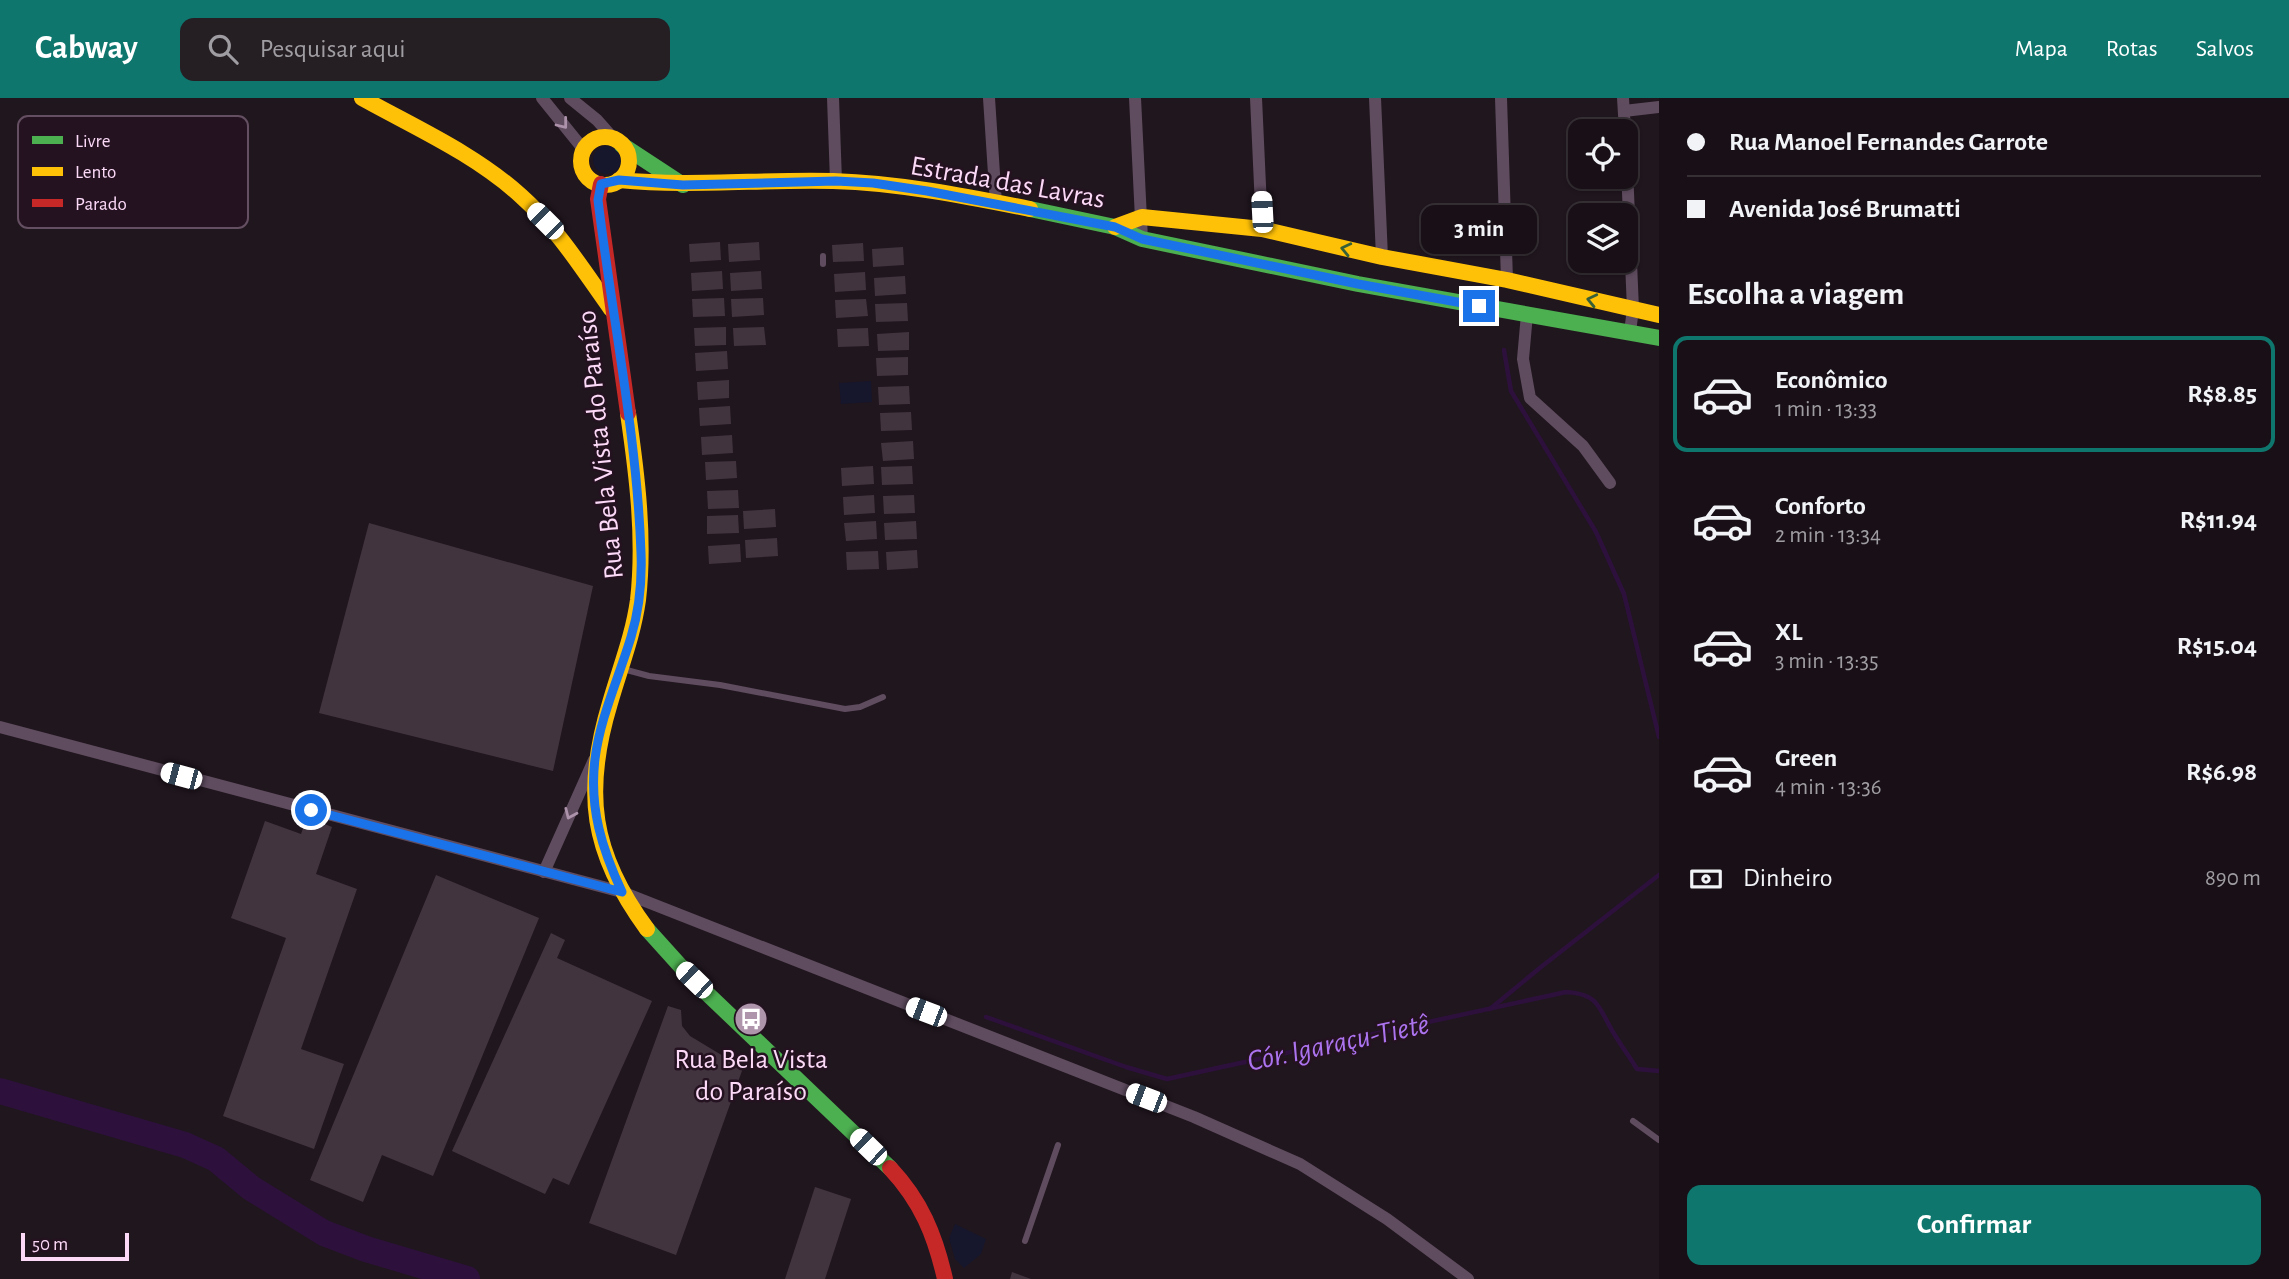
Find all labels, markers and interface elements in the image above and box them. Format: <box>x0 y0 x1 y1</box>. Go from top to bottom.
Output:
search box <box>180 18 670 81</box>
icon: search <box>204 30 242 68</box>
text: Cabway <box>35 32 138 65</box>
text: Pesquisar aqui <box>260 36 406 62</box>
text: Mapa <box>2015 37 2068 61</box>
text: Rotas <box>2106 37 2158 61</box>
text: Salvos <box>2196 37 2254 61</box>
legend <box>18 116 248 228</box>
one-way arrow <box>555 116 567 129</box>
map controls <box>1568 119 1638 273</box>
button: locate <box>1568 119 1638 189</box>
text: Rua Manoel Fernandes Garrote <box>1729 129 2048 155</box>
text: Livre <box>75 132 110 151</box>
street label: Estrada das Lavras <box>908 152 1107 214</box>
text: Lento <box>75 163 116 182</box>
car <box>1251 190 1274 234</box>
text: Parado <box>75 195 127 214</box>
text: Avenida José Brumatti <box>1729 196 1961 222</box>
car <box>523 199 568 243</box>
button: layers <box>1568 203 1638 273</box>
callout: 3 min <box>1421 204 1537 254</box>
text: 3 min <box>1454 218 1504 241</box>
one-way arrow <box>1340 243 1352 257</box>
text: Escolha a viagem <box>1687 278 1904 310</box>
route end <box>1463 290 1495 322</box>
one-way arrow <box>1586 293 1598 308</box>
street label: Rua Bela Vista do Paraíso <box>573 309 629 581</box>
icon: car <box>1691 363 1754 426</box>
text: Econômico <box>1775 367 1888 393</box>
text: R$8.85 <box>2187 381 2257 407</box>
text: 1 min · 13:33 <box>1775 398 1877 421</box>
icon: car <box>1691 489 1754 552</box>
text: Conforto <box>1775 493 1866 519</box>
text: R$11.94 <box>2180 507 2257 533</box>
text: 2 min · 13:34 <box>1775 524 1881 547</box>
icon: car <box>1691 615 1754 678</box>
text: XL <box>1775 619 1802 645</box>
text: R$15.04 <box>2177 633 2257 659</box>
text: 3 min · 13:35 <box>1775 650 1879 673</box>
icon: car <box>1691 741 1754 804</box>
text: Green <box>1775 745 1837 771</box>
text: R$6.98 <box>2186 759 2257 785</box>
car <box>158 760 205 792</box>
text: 4 min · 13:36 <box>1775 776 1882 799</box>
route start <box>295 794 327 826</box>
one-way arrow <box>564 807 578 819</box>
icon: cash <box>1687 860 1725 898</box>
text: Dinheiro <box>1743 865 1832 891</box>
text: 890 m <box>2205 867 2261 890</box>
car <box>672 958 717 1002</box>
car <box>903 995 950 1029</box>
bus stop icon: Rua Bela Vista do Paraíso <box>732 1000 770 1038</box>
water label: Cór. Igaraçu-Tietê <box>1244 1009 1433 1077</box>
place label: Rua Bela Vista do Paraíso <box>674 1046 828 1106</box>
car <box>1123 1081 1170 1115</box>
car <box>846 1125 891 1169</box>
button: Confirmar <box>1687 1185 2261 1265</box>
scale bar <box>21 1230 130 1262</box>
text: 50 m <box>32 1235 68 1254</box>

